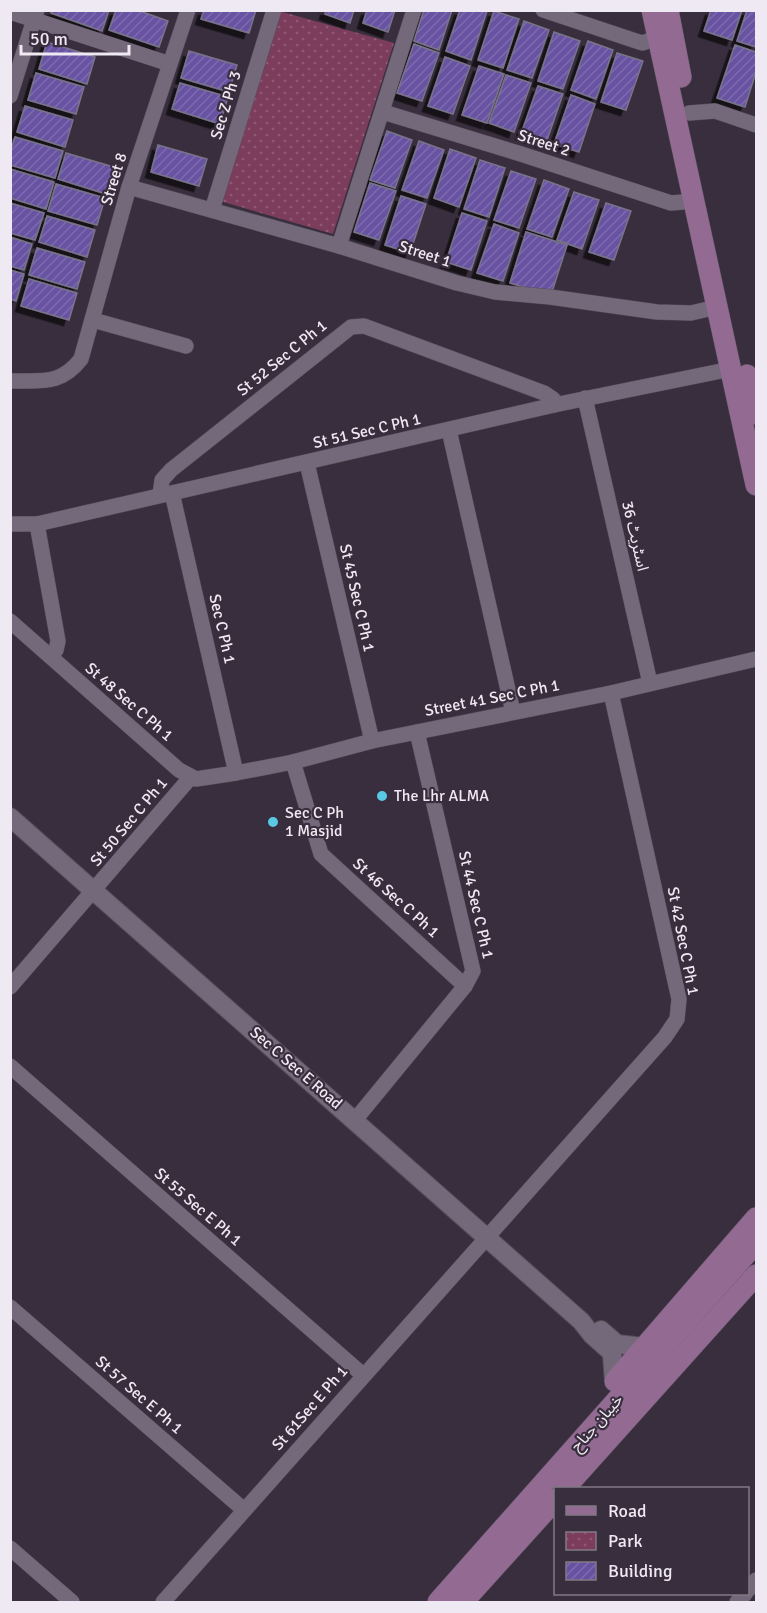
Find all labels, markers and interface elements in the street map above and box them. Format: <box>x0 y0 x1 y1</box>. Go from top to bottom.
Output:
scale bar <box>21 18 129 56</box>
text: 50 m <box>30 28 68 50</box>
street label: Sec Z Ph 3 <box>206 68 246 142</box>
street label: Street 2 <box>515 125 573 161</box>
street label: Street 8 <box>97 150 131 208</box>
street label: Street 1 <box>396 236 454 272</box>
street label: St 52 Sec C Ph 1 <box>233 316 331 400</box>
street label: St 51 Sec C Ph 1 <box>311 409 423 453</box>
street label: اسٹریٹ 36 <box>617 499 653 573</box>
street label: St 45 Sec C Ph 1 <box>335 542 379 654</box>
street label: Sec C Ph 1 <box>204 592 240 666</box>
street label: St 48 Sec C Ph 1 <box>81 658 177 746</box>
street label: Street 41 Sec C Ph 1 <box>423 675 561 721</box>
street label: St 50 Sec C Ph 1 <box>86 773 172 871</box>
place label: The Lhr ALMA <box>394 786 489 806</box>
marker: The Lhr ALMA <box>375 789 389 803</box>
place label: Sec C Ph 1 Masjid <box>285 803 344 841</box>
marker: Sec C Ph 1 Masjid <box>266 815 280 829</box>
street label: St 44 Sec C Ph 1 <box>454 849 498 961</box>
street label: St 46 Sec C Ph 1 <box>348 854 444 942</box>
street label: St 42 Sec C Ph 1 <box>663 885 703 997</box>
street label: Sec C Sec E Road <box>246 1022 346 1114</box>
street label: St 55 Sec E Ph 1 <box>150 1164 246 1250</box>
street label: St 57 Sec E Ph 1 <box>91 1352 187 1438</box>
street label: St 61Sec E Ph 1 <box>268 1362 352 1454</box>
street label: خیبان جناح <box>567 1390 629 1457</box>
legend <box>554 1487 749 1595</box>
text: Road <box>608 1500 647 1522</box>
text: Park <box>608 1530 643 1552</box>
text: Building <box>608 1560 672 1582</box>

